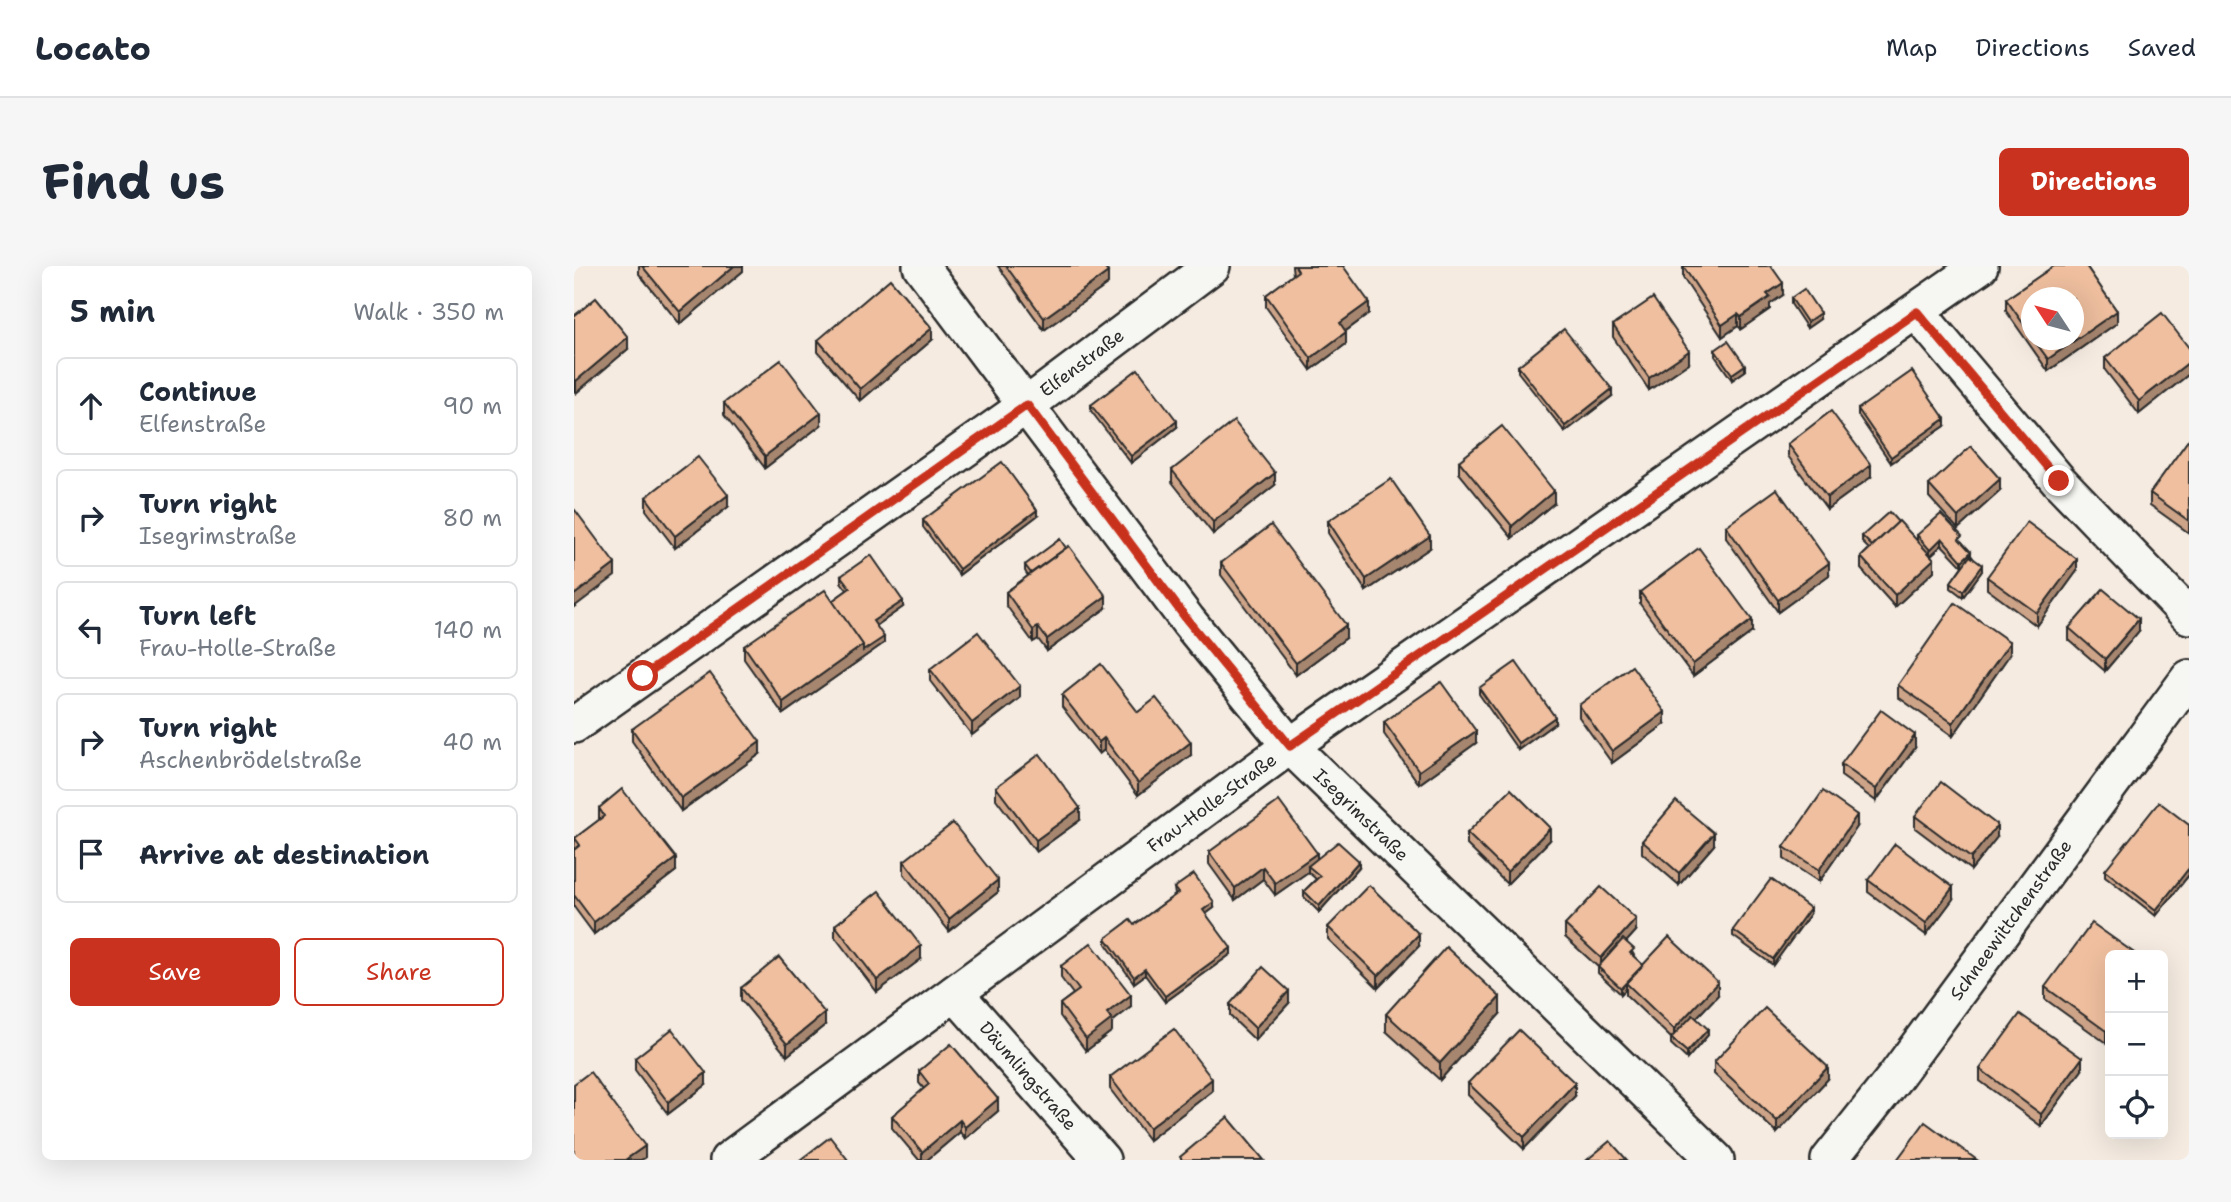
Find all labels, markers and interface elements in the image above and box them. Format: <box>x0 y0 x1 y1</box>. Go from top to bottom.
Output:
text: Locato <box>35 26 151 71</box>
text: Map <box>1886 32 1937 64</box>
text: Directions <box>1975 32 2090 64</box>
text: Saved <box>2128 32 2196 64</box>
button: Directions <box>1999 148 2189 216</box>
text: Find us <box>42 149 225 215</box>
north arrow <box>2021 287 2084 350</box>
text: 5 min <box>70 291 155 332</box>
text: Walk · 350 m <box>353 297 504 327</box>
street label: Elfenstraße <box>1035 323 1129 403</box>
text: Continue <box>139 374 257 409</box>
icon: ahead <box>72 387 110 425</box>
text: 90 m <box>442 391 502 421</box>
text: Elfenstraße <box>139 409 266 439</box>
route end <box>2043 465 2074 496</box>
text: Turn right <box>139 486 277 521</box>
icon: right <box>72 499 110 537</box>
text: 80 m <box>443 503 502 533</box>
text: Isegrimstraße <box>139 521 297 551</box>
text: Turn left <box>139 598 256 633</box>
icon: left <box>72 611 110 649</box>
text: 140 m <box>434 615 502 645</box>
text: Frau-Holle-Straße <box>139 633 336 663</box>
route start <box>627 660 658 691</box>
text: Turn right <box>139 710 277 745</box>
icon: right <box>72 723 110 761</box>
text: 40 m <box>442 727 502 757</box>
text: Aschenbrödelstraße <box>139 745 362 775</box>
street label: Frau-Holle-Straße <box>1142 748 1282 858</box>
street label: Isegrimstraße <box>1308 763 1414 867</box>
icon: arrive <box>72 835 110 873</box>
street label: Schneewittchenstraße <box>1945 835 2077 1005</box>
text: Arrive at destination <box>139 837 429 872</box>
button: Save <box>70 938 280 1006</box>
button: Share <box>294 938 504 1006</box>
map controls <box>2105 950 2168 1139</box>
button: + <box>2105 950 2168 1013</box>
button: − <box>2105 1013 2168 1076</box>
street label: Däumlingstraße <box>974 1016 1082 1136</box>
button: locate <box>2105 1076 2168 1139</box>

